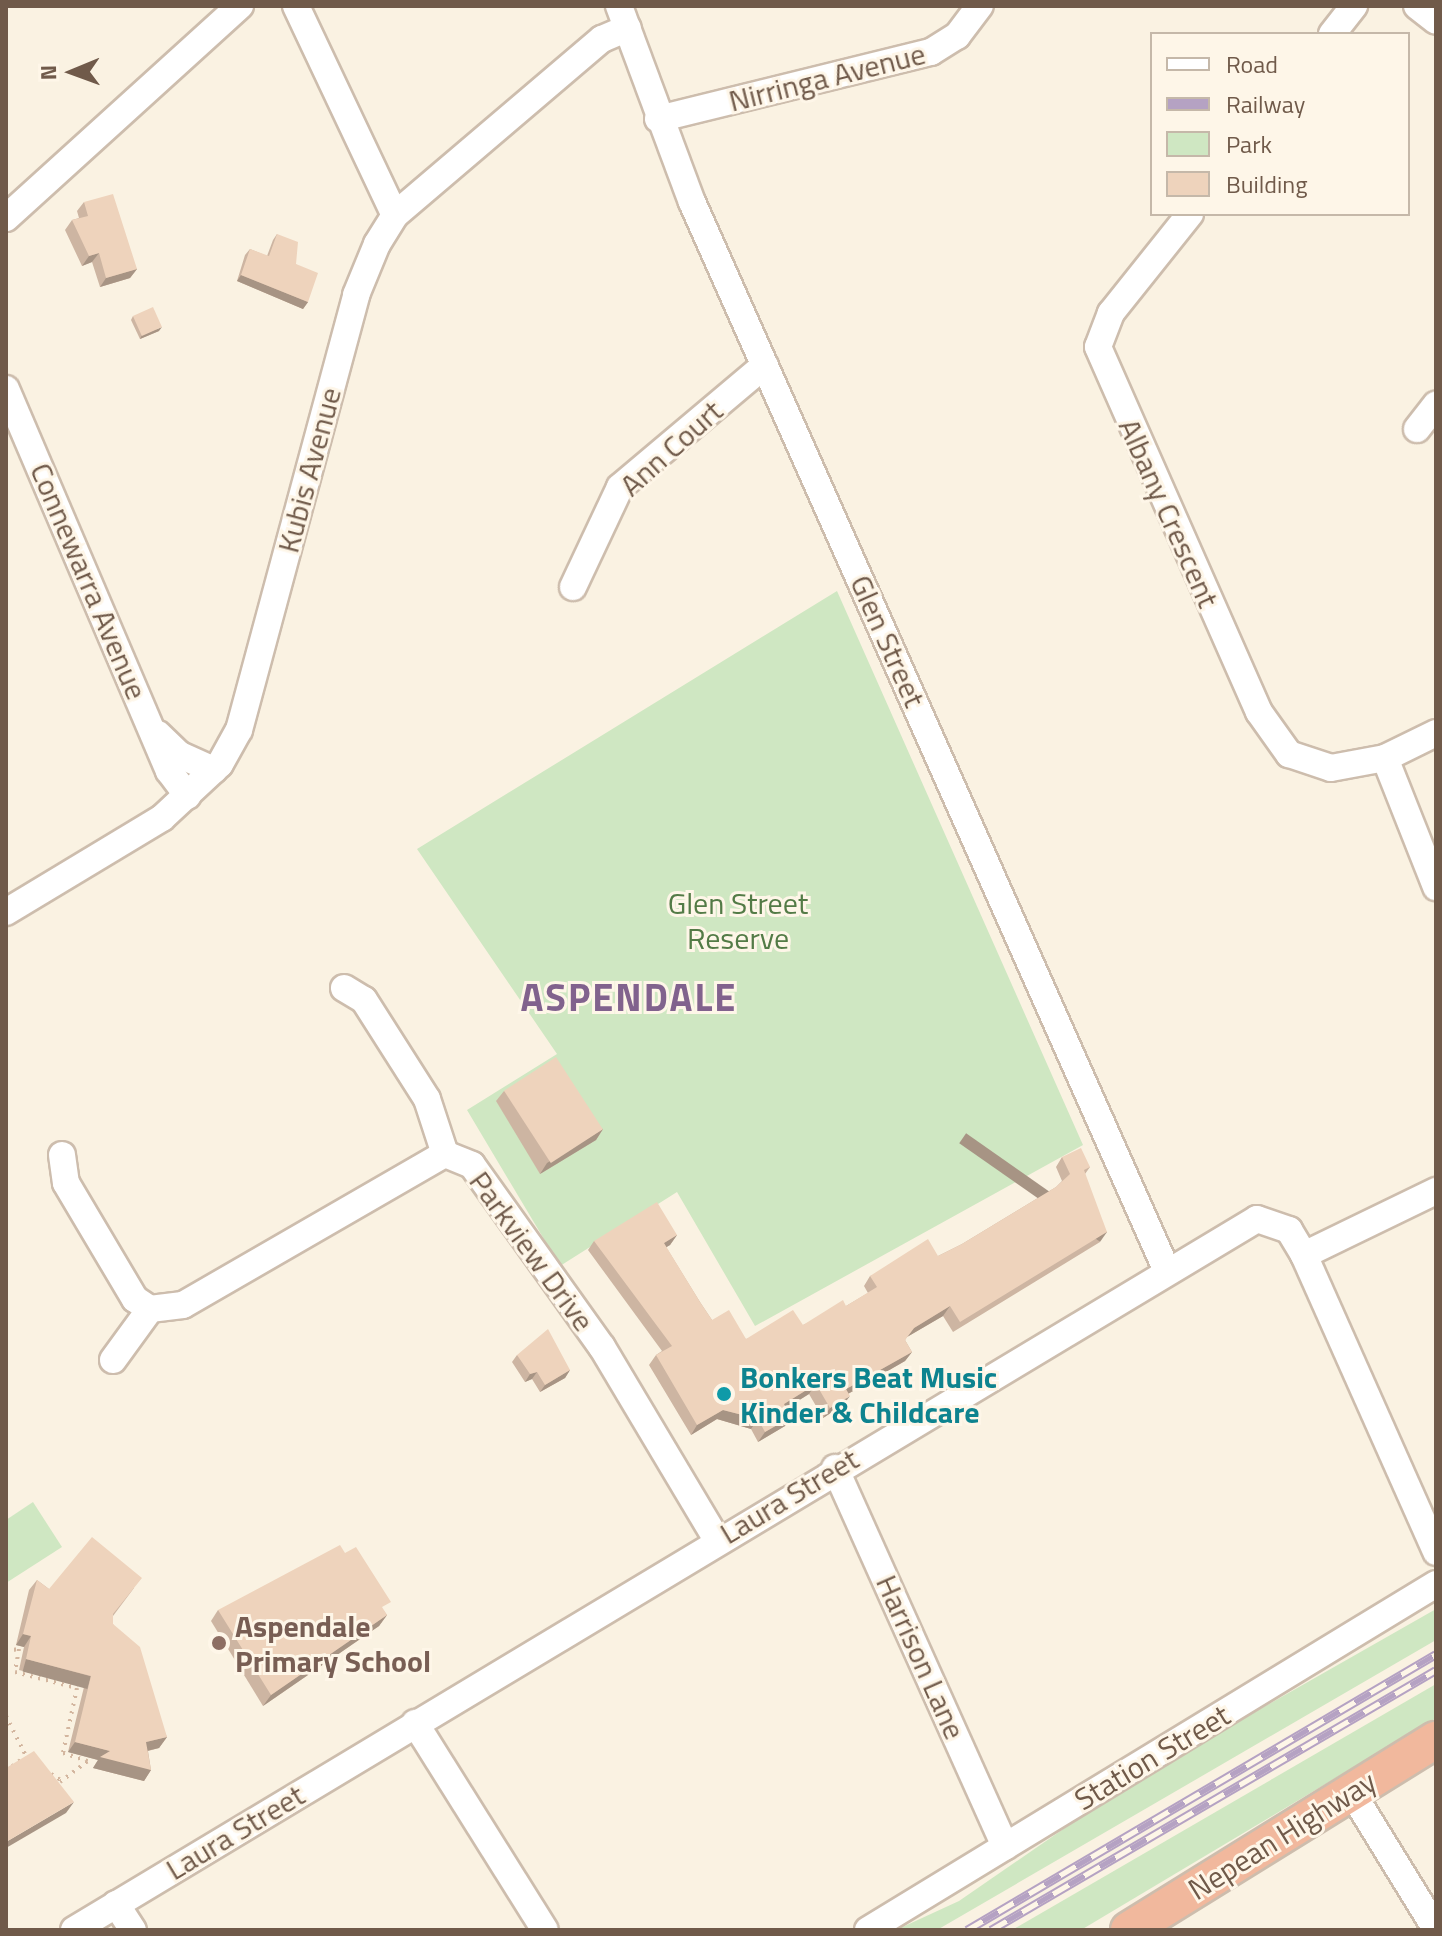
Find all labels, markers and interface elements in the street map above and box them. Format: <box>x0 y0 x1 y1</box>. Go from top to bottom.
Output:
north arrow <box>32 32 112 112</box>
legend <box>1150 32 1410 216</box>
street label: Nirringa Avenue <box>725 35 929 119</box>
text: Road <box>1226 46 1278 82</box>
text: N <box>31 64 65 80</box>
text: Railway <box>1226 86 1305 122</box>
text: Park <box>1226 126 1272 162</box>
text: Building <box>1226 166 1308 202</box>
street label: Kubis Avenue <box>270 384 348 556</box>
street label: Ann Court <box>612 393 730 503</box>
street label: Albany Crescent <box>1111 413 1227 613</box>
street label: Connewarra Avenue <box>23 458 155 704</box>
street label: Glen Street <box>843 569 933 713</box>
park label: Glen Street Reserve <box>668 885 808 956</box>
district label: ASPENDALE <box>521 975 737 1021</box>
street label: Parkview Drive <box>462 1164 602 1338</box>
place label: Bonkers Beat Music Kinder & Childcare <box>740 1359 997 1430</box>
marker: Bonkers Beat Music Kinder & Childcare <box>715 1385 733 1403</box>
street label: Laura Street <box>713 1441 865 1551</box>
street label: Harrison Lane <box>869 1569 973 1745</box>
place label: Aspendale Primary School <box>235 1608 431 1678</box>
marker: Aspendale Primary School <box>210 1634 228 1652</box>
street label: Station Street <box>1068 1697 1236 1817</box>
street label: Nepean Highway <box>1182 1763 1382 1907</box>
street label: Laura Street <box>159 1777 311 1887</box>

